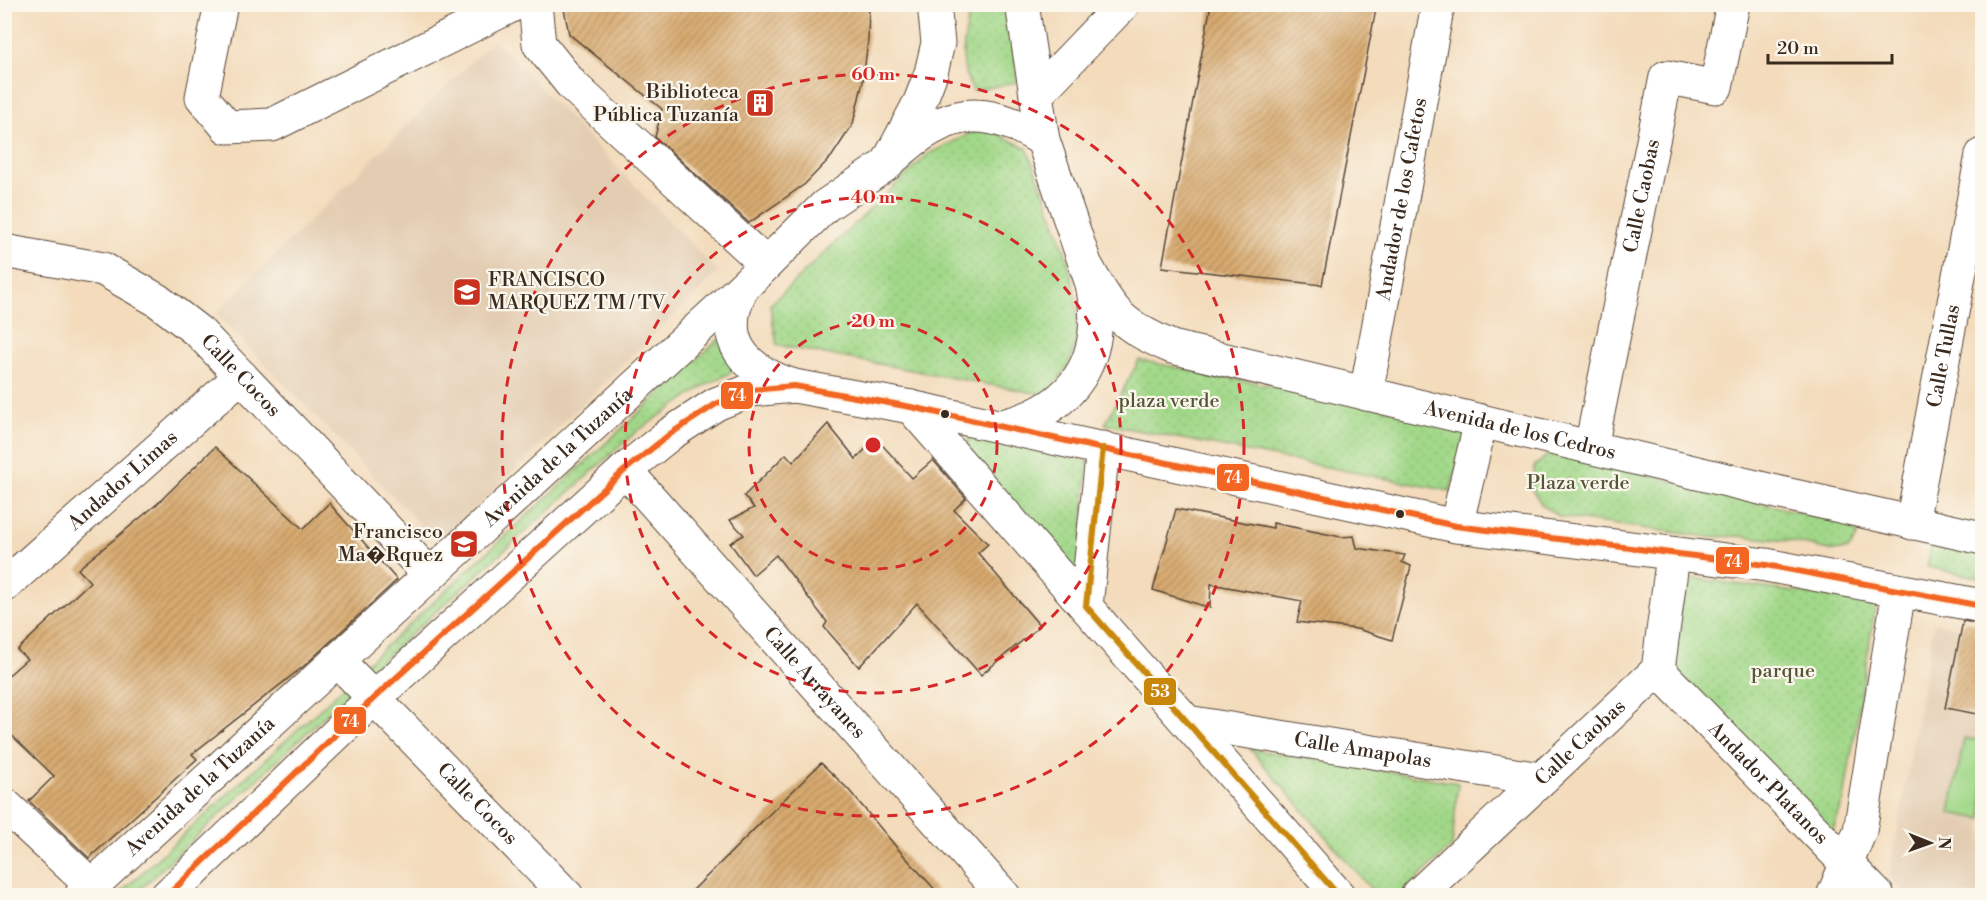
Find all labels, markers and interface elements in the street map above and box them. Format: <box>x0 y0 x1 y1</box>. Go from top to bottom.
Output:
scale bar <box>1768 27 1892 65</box>
text: 20 m <box>1777 37 1819 60</box>
text: 60 m <box>851 63 895 86</box>
place label: Biblioteca Pública Tuzanía <box>593 80 740 128</box>
building icon: Biblioteca Pública Tuzanía <box>744 87 776 119</box>
street label: Andador de los Cafetos <box>1371 96 1433 304</box>
street label: Calle Caobas <box>1618 137 1666 255</box>
text: 40 m <box>851 186 896 209</box>
place label: FRANCISCO MARQUEZ TM / TV <box>488 268 666 316</box>
school or university icon: FRANCISCO MARQUEZ TM / TV <box>451 276 483 308</box>
street label: Calle Tullas <box>1922 302 1966 410</box>
text: 20 m <box>851 310 895 333</box>
street label: Calle Cocos <box>195 329 286 422</box>
line badge: 74 <box>720 381 754 410</box>
street label: Avenida de la Tuzanía <box>477 382 639 533</box>
text: 74 <box>727 386 747 406</box>
park label: plaza verde <box>1118 389 1220 414</box>
street label: Avenida de los Cedros <box>1421 395 1618 465</box>
unlabelled marker <box>939 408 951 420</box>
street label: Andador Limas <box>62 425 183 537</box>
centre of rings <box>863 435 883 455</box>
line badge: 74 <box>1216 463 1250 492</box>
text: 74 <box>1223 468 1243 488</box>
park label: Plaza verde <box>1526 471 1630 496</box>
unlabelled marker <box>1394 508 1406 520</box>
place label: Francisco Ma�Rquez <box>338 520 443 568</box>
school or university icon: Francisco Ma�Rquez <box>448 528 480 560</box>
line badge: 74 <box>1715 546 1750 575</box>
text: 74 <box>1723 552 1743 572</box>
street label: Calle Arrayanes <box>758 622 871 744</box>
park label: parque <box>1751 659 1815 684</box>
line badge: 53 <box>1143 677 1177 706</box>
text: 53 <box>1150 682 1170 702</box>
street label: Calle Caobas <box>1530 694 1631 791</box>
line badge: 74 <box>333 706 367 735</box>
street label: Avenida de la Tuzanía <box>119 711 281 862</box>
text: 74 <box>340 712 360 732</box>
street label: Andador Platanos <box>1702 716 1834 850</box>
street label: Calle Amapolas <box>1292 727 1433 774</box>
street label: Calle Cocos <box>432 758 523 850</box>
north arrow <box>1900 813 1960 873</box>
text: N <box>1934 837 1954 850</box>

